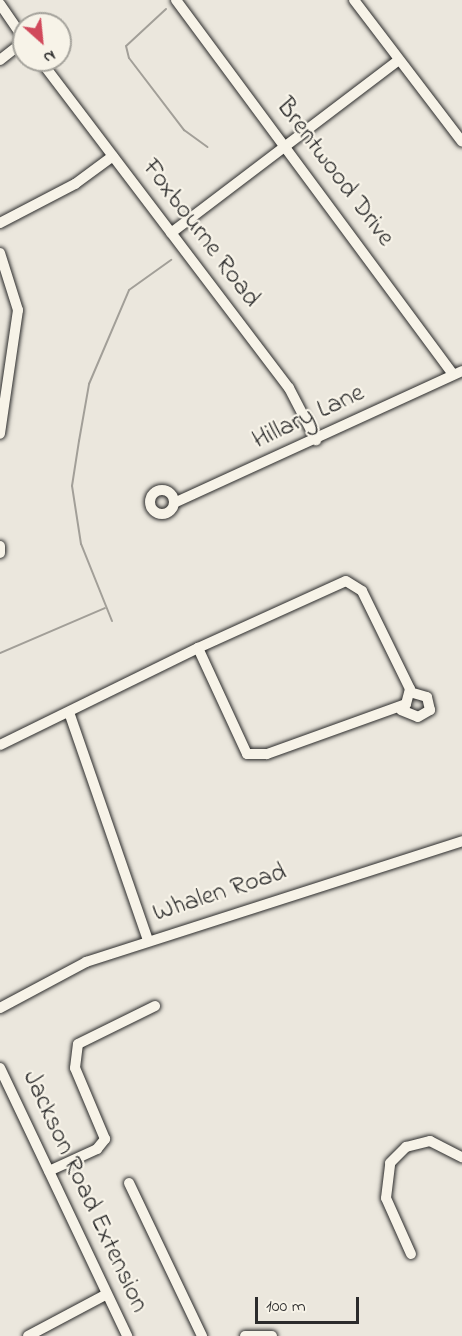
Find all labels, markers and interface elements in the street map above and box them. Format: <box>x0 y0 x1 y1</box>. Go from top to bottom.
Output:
north arrow <box>12 12 72 72</box>
text: N <box>39 43 60 69</box>
street label: Brentwood Drive <box>268 93 400 253</box>
street label: Foxbourne Road <box>134 154 266 314</box>
street label: Hillary Lane <box>248 379 370 457</box>
street label: Whalen Road <box>149 858 291 930</box>
street label: Jackson Road Extension <box>14 1066 154 1318</box>
scale bar <box>258 1285 362 1323</box>
text: 100 m <box>266 1294 306 1320</box>

